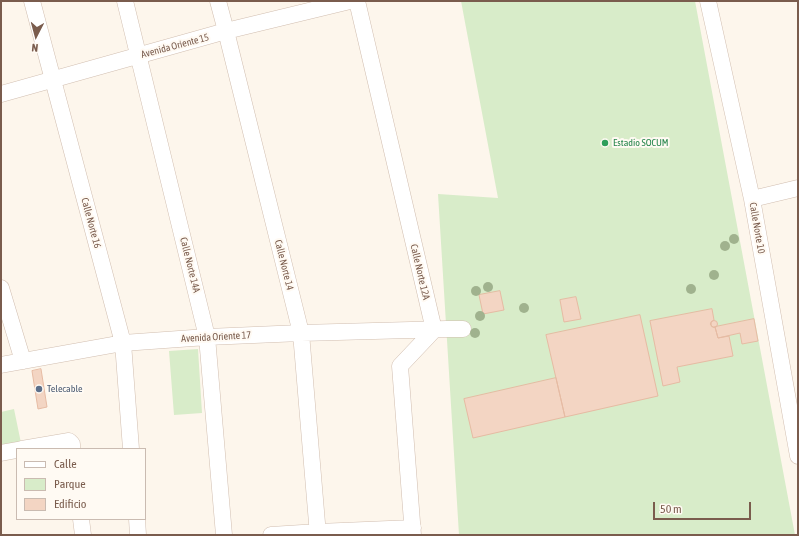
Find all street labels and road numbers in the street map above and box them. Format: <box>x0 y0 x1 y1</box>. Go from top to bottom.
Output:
street label: Avenida Oriente 15 <box>140 31 210 61</box>
street label: Calle Norte 16 <box>79 196 103 250</box>
street label: Calle Norte 10 <box>747 201 767 255</box>
street label: Calle Norte 14A <box>177 236 203 294</box>
street label: Calle Norte 14 <box>272 238 296 292</box>
street label: Calle Norte 12A <box>408 243 432 301</box>
street label: Avenida Oriente 17 <box>181 329 251 345</box>

